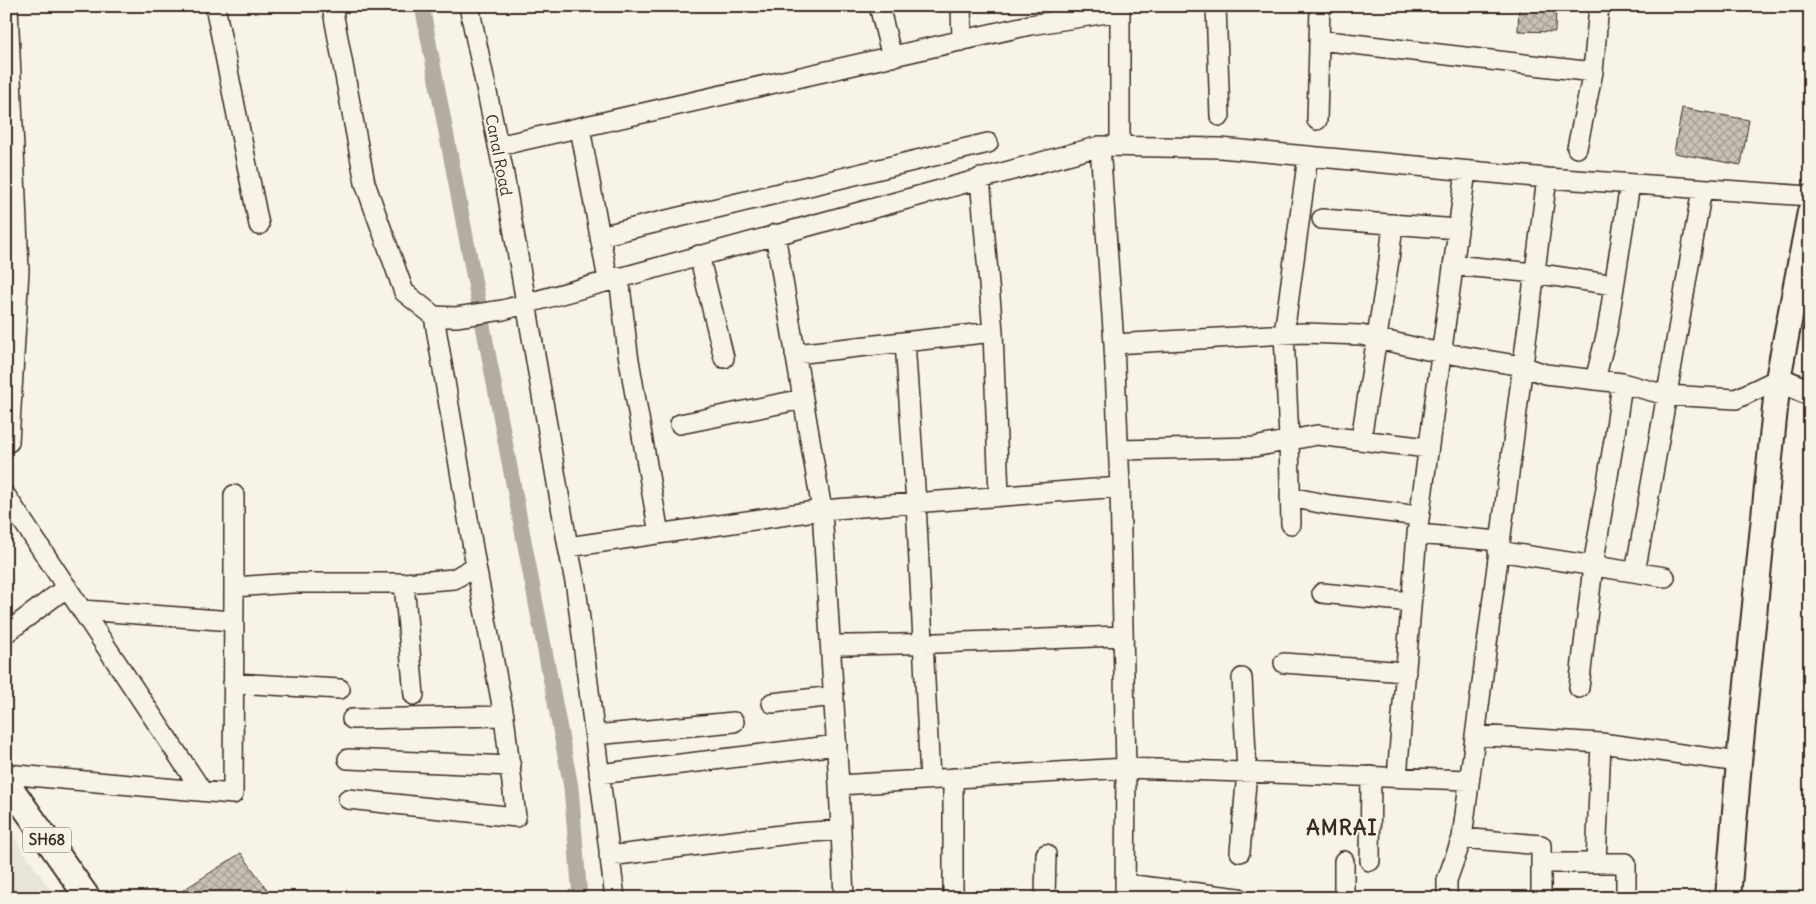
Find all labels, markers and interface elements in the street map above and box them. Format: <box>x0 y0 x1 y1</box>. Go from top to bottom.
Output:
street label: Canal Road <box>481 112 517 198</box>
district label: AMRAI <box>1306 814 1378 841</box>
road number: SH68 <box>23 828 71 852</box>

